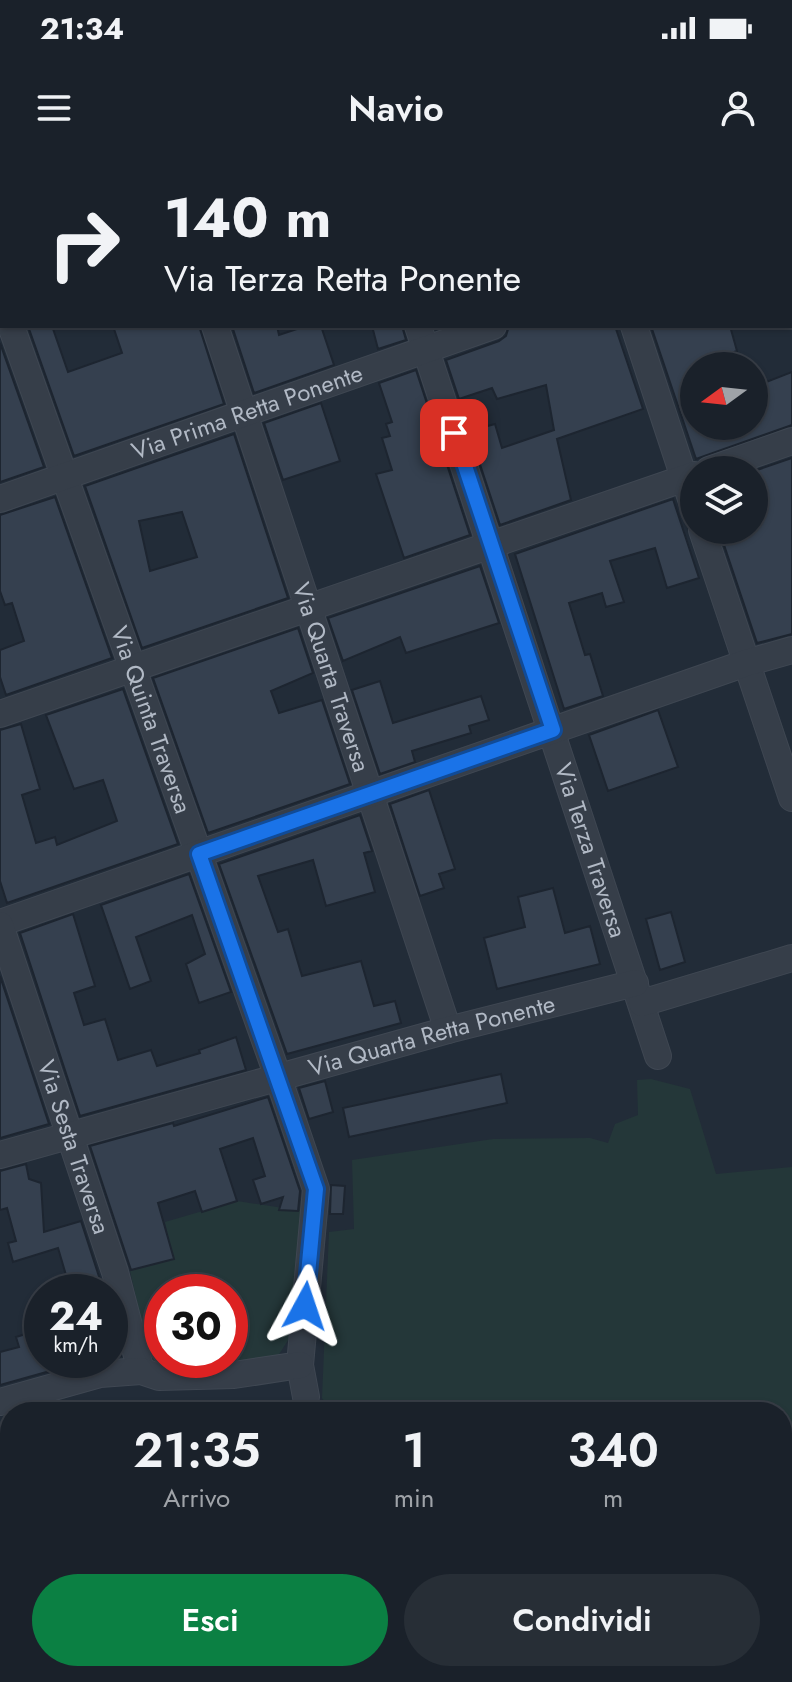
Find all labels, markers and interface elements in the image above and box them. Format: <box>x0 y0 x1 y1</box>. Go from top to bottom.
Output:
text: 21:34 <box>40 7 124 50</box>
text: Navio <box>348 82 444 134</box>
icon: menu <box>32 86 76 130</box>
icon: person <box>716 86 760 130</box>
text: 140 m <box>164 177 331 258</box>
icon: right <box>32 192 136 296</box>
text: Via Terza Retta Ponente <box>164 252 521 304</box>
north arrow <box>680 352 768 440</box>
map controls <box>680 352 768 544</box>
street label: Via Prima Retta Ponente <box>127 355 367 469</box>
pin <box>420 399 488 467</box>
icon: arrive <box>432 411 476 455</box>
button: layers <box>680 456 768 544</box>
street label: Via Quarta Traversa <box>284 578 379 776</box>
street label: Via Quinta Traversa <box>102 621 201 818</box>
street label: Via Terza Traversa <box>546 758 636 942</box>
street label: Via Quarta Retta Ponente <box>304 986 559 1085</box>
street label: Via Sesta Traversa <box>29 1055 119 1239</box>
position arrow <box>263 1264 347 1348</box>
speed limit sign: 30 <box>144 1274 248 1378</box>
text: 24 <box>49 1287 103 1345</box>
text: km/h <box>53 1331 99 1360</box>
text: 21:35 <box>133 1416 260 1485</box>
text: 1 <box>402 1416 426 1485</box>
text: 340 <box>568 1416 659 1485</box>
text: Arrivo <box>163 1479 230 1517</box>
text: min <box>394 1479 434 1517</box>
text: m <box>603 1479 623 1517</box>
button: Esci <box>32 1574 388 1666</box>
button: Condividi <box>404 1574 760 1666</box>

